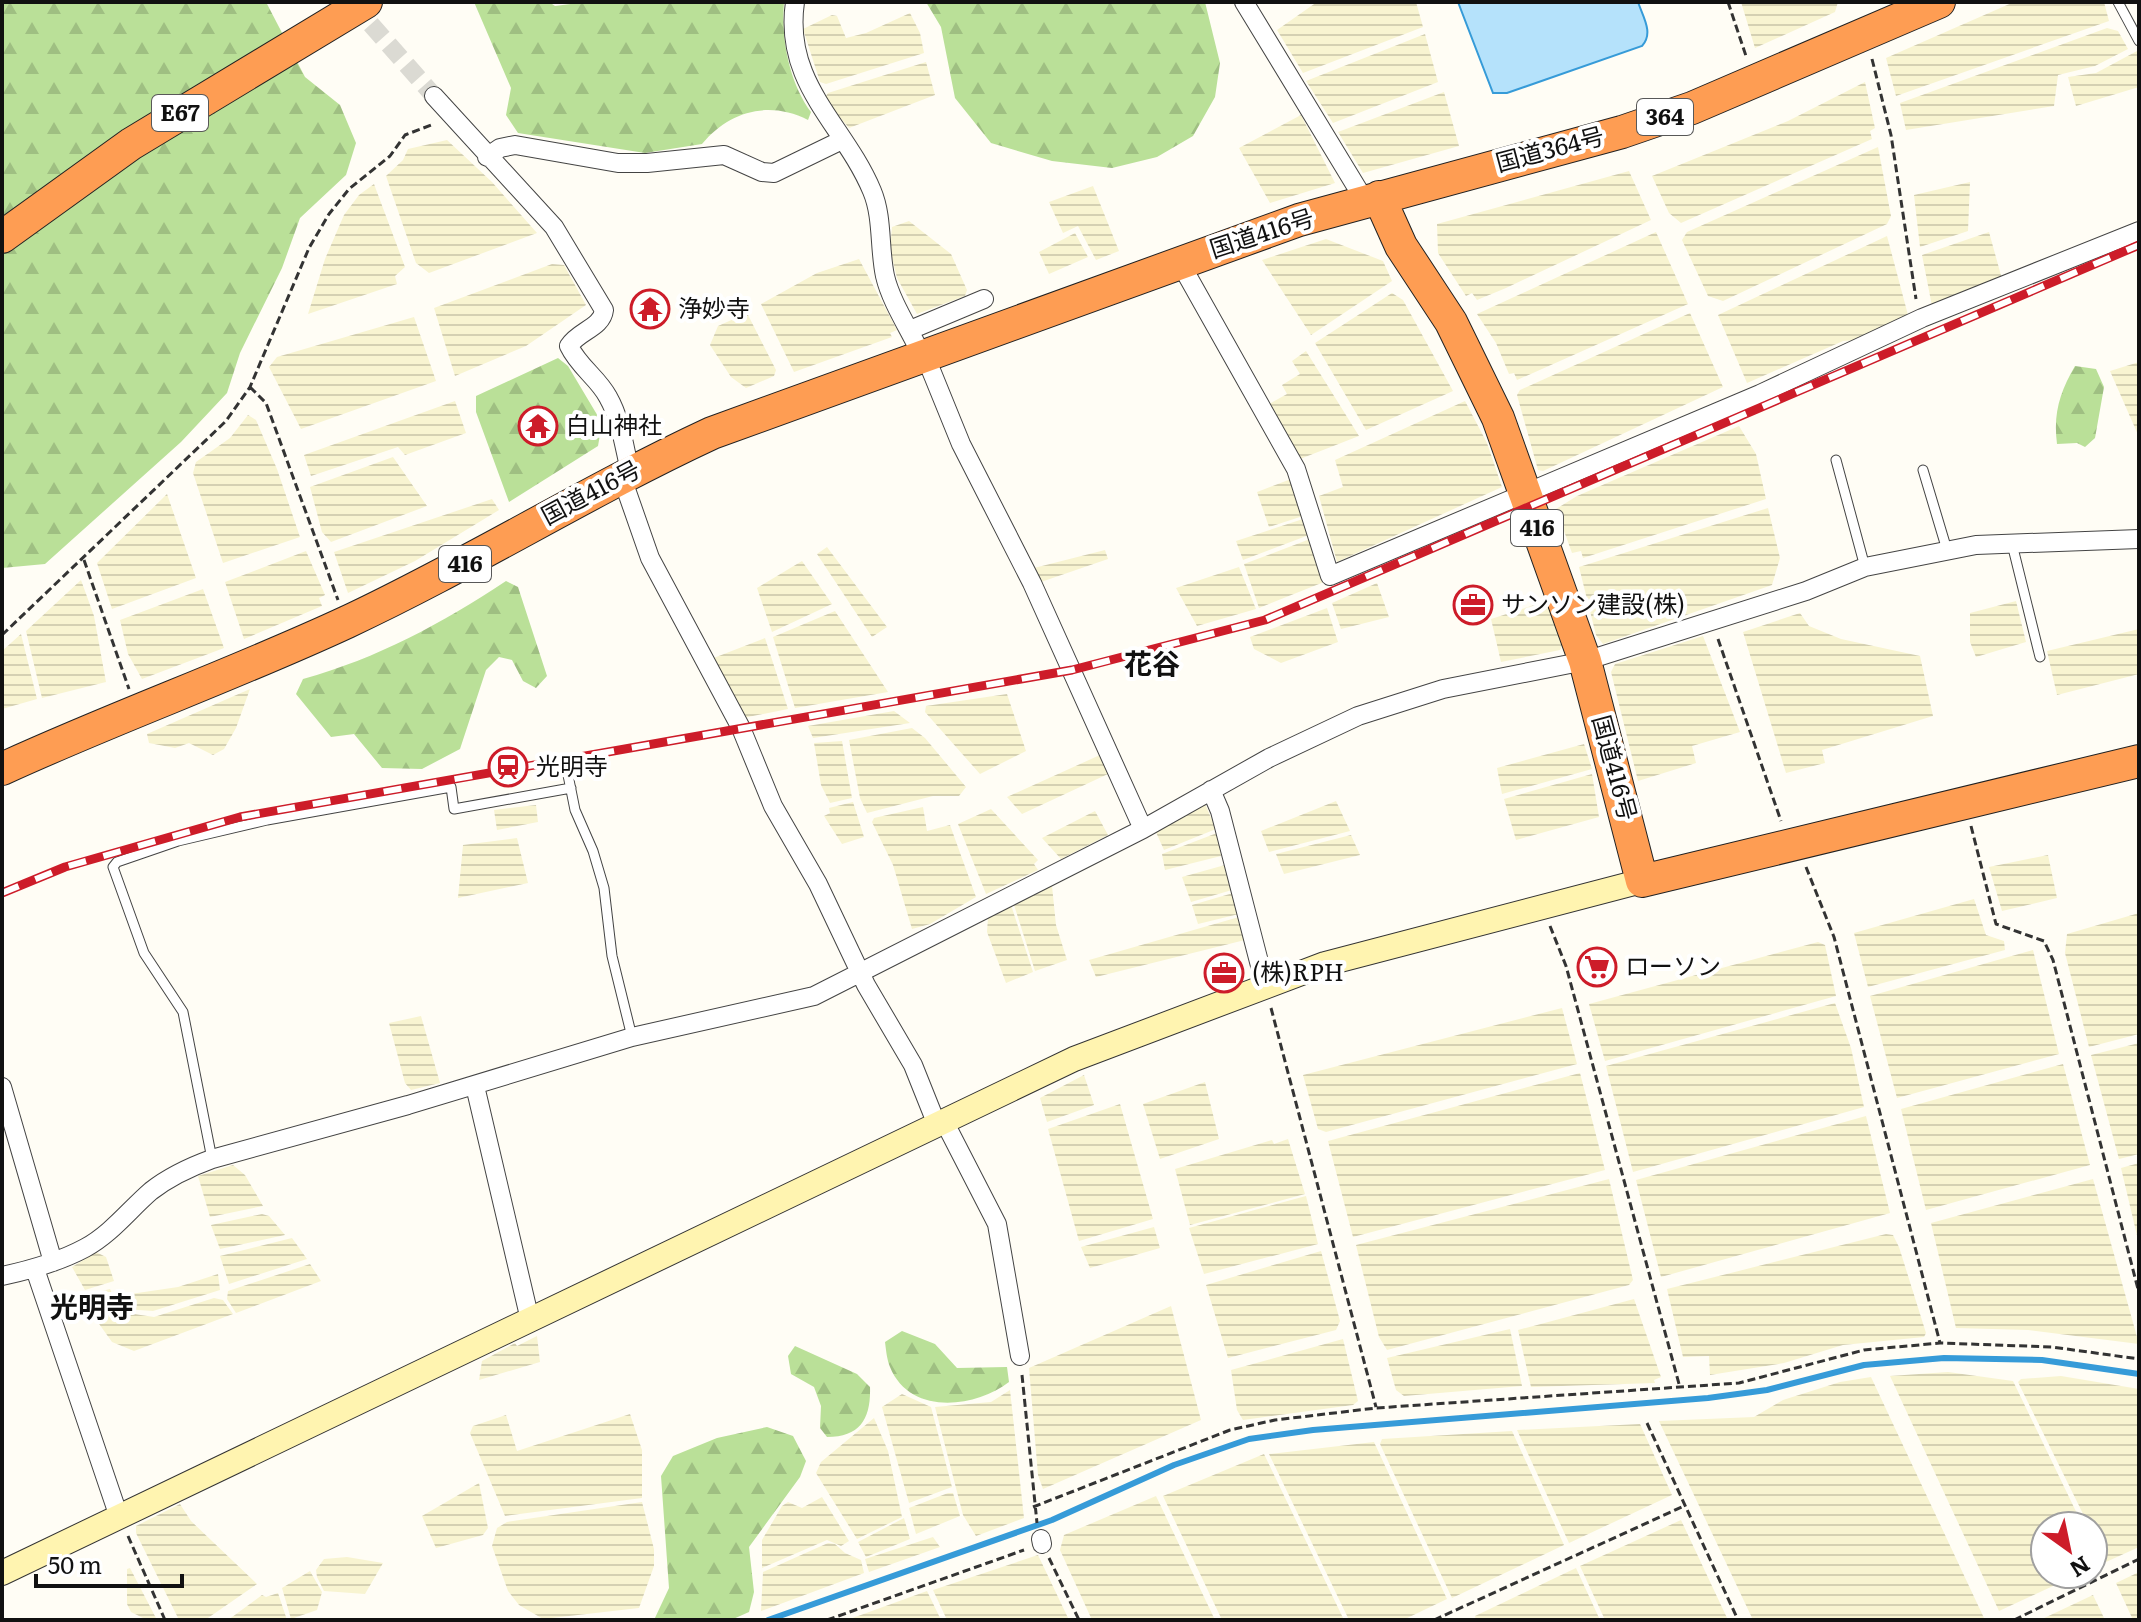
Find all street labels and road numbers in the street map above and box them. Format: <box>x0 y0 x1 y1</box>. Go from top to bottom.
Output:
road number: E67 <box>152 95 208 131</box>
road number: 364 <box>1637 99 1693 135</box>
street label: 国道364号 <box>1491 116 1608 179</box>
street label: 国道416号 <box>1205 198 1318 265</box>
street label: 国道416号 <box>534 450 646 532</box>
road number: 416 <box>1511 510 1563 546</box>
road number: 416 <box>439 546 491 582</box>
street label: 国道416号 <box>1586 711 1647 824</box>

